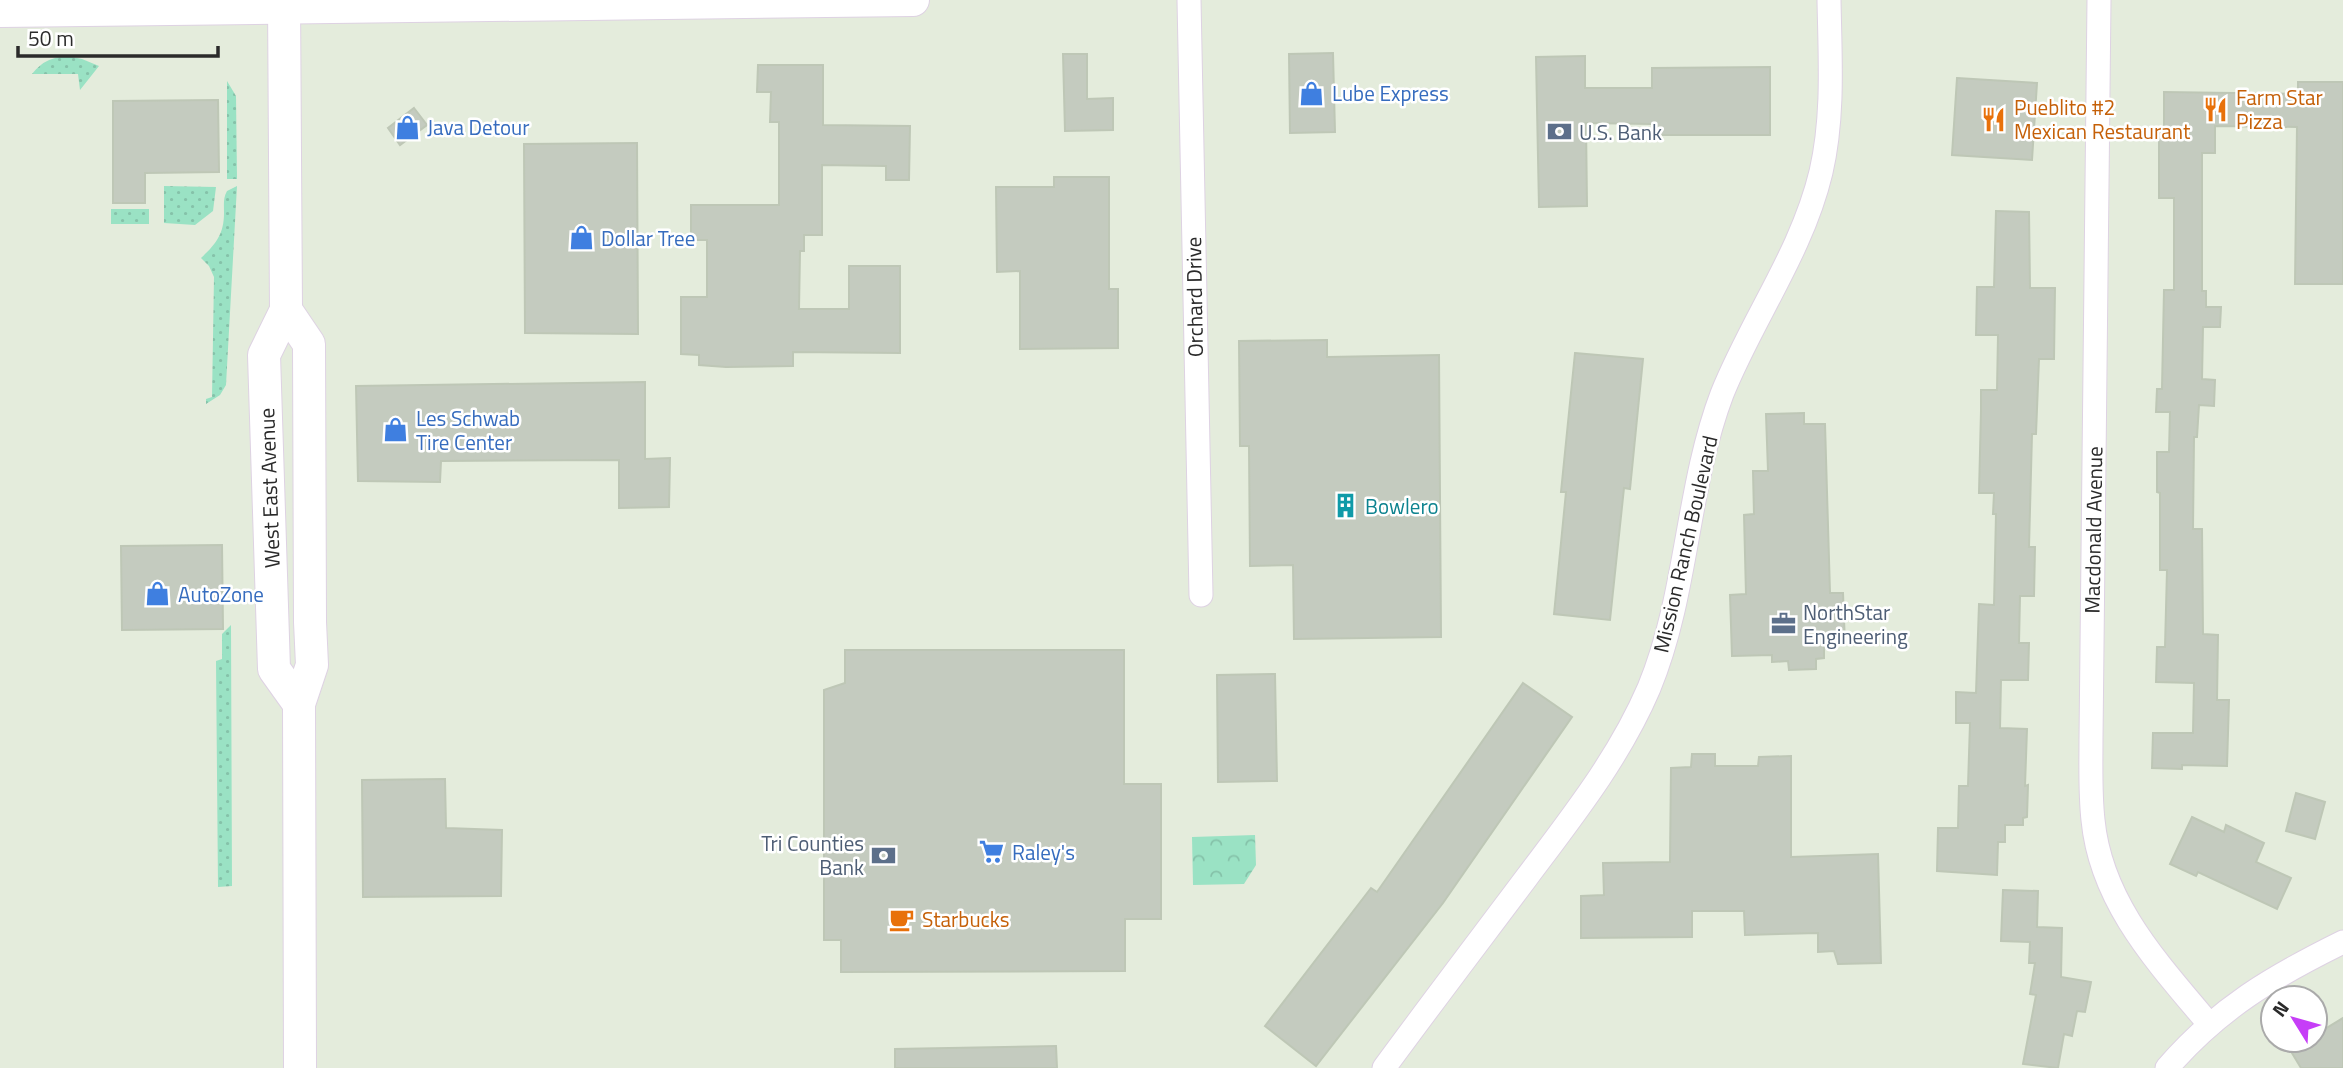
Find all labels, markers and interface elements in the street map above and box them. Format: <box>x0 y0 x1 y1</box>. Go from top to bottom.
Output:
scale bar <box>18 14 217 58</box>
text: 50 m <box>28 22 74 54</box>
place label: Lube Express <box>1332 77 1449 109</box>
shop icon: Lube Express <box>1298 79 1326 107</box>
place label: Farm Star Pizza <box>2236 81 2323 137</box>
place label: Pueblito #2 Mexican Restaurant <box>2014 91 2191 147</box>
restaurant icon: Farm Star Pizza <box>2202 95 2230 123</box>
restaurant icon: Pueblito #2 Mexican Restaurant <box>1980 105 2008 133</box>
place label: Java Detour <box>427 111 530 143</box>
shop icon: Java Detour <box>393 113 421 141</box>
place label: U.S. Bank <box>1579 116 1662 148</box>
bank icon: U.S. Bank <box>1545 118 1573 146</box>
place label: Dollar Tree <box>601 222 695 254</box>
shop icon: Dollar Tree <box>567 224 595 252</box>
street label: Orchard Drive <box>1177 236 1211 358</box>
place label: Les Schwab Tire Center <box>416 402 520 458</box>
street label: West East Avenue <box>250 407 288 569</box>
shop icon: Les Schwab Tire Center <box>382 416 410 444</box>
street label: Mission Ranch Boulevard <box>1644 432 1726 656</box>
street label: Macdonald Avenue <box>2076 446 2110 614</box>
place label: Bowlero <box>1365 490 1439 522</box>
building icon: Bowlero <box>1331 492 1359 520</box>
place label: AutoZone <box>178 578 264 610</box>
shop icon: AutoZone <box>144 580 172 608</box>
place label: NorthStar Engineering <box>1803 596 1908 652</box>
office icon: NorthStar Engineering <box>1769 610 1797 638</box>
place label: Tri Counties Bank <box>761 827 864 883</box>
place label: Raley's <box>1012 836 1075 868</box>
supermarket icon: Raley's <box>978 838 1006 866</box>
bank icon: Tri Counties Bank <box>870 841 898 869</box>
place label: Starbucks <box>922 903 1010 935</box>
cafe icon: Starbucks <box>888 905 916 933</box>
north arrow <box>2259 984 2329 1054</box>
text: N <box>2264 994 2296 1022</box>

